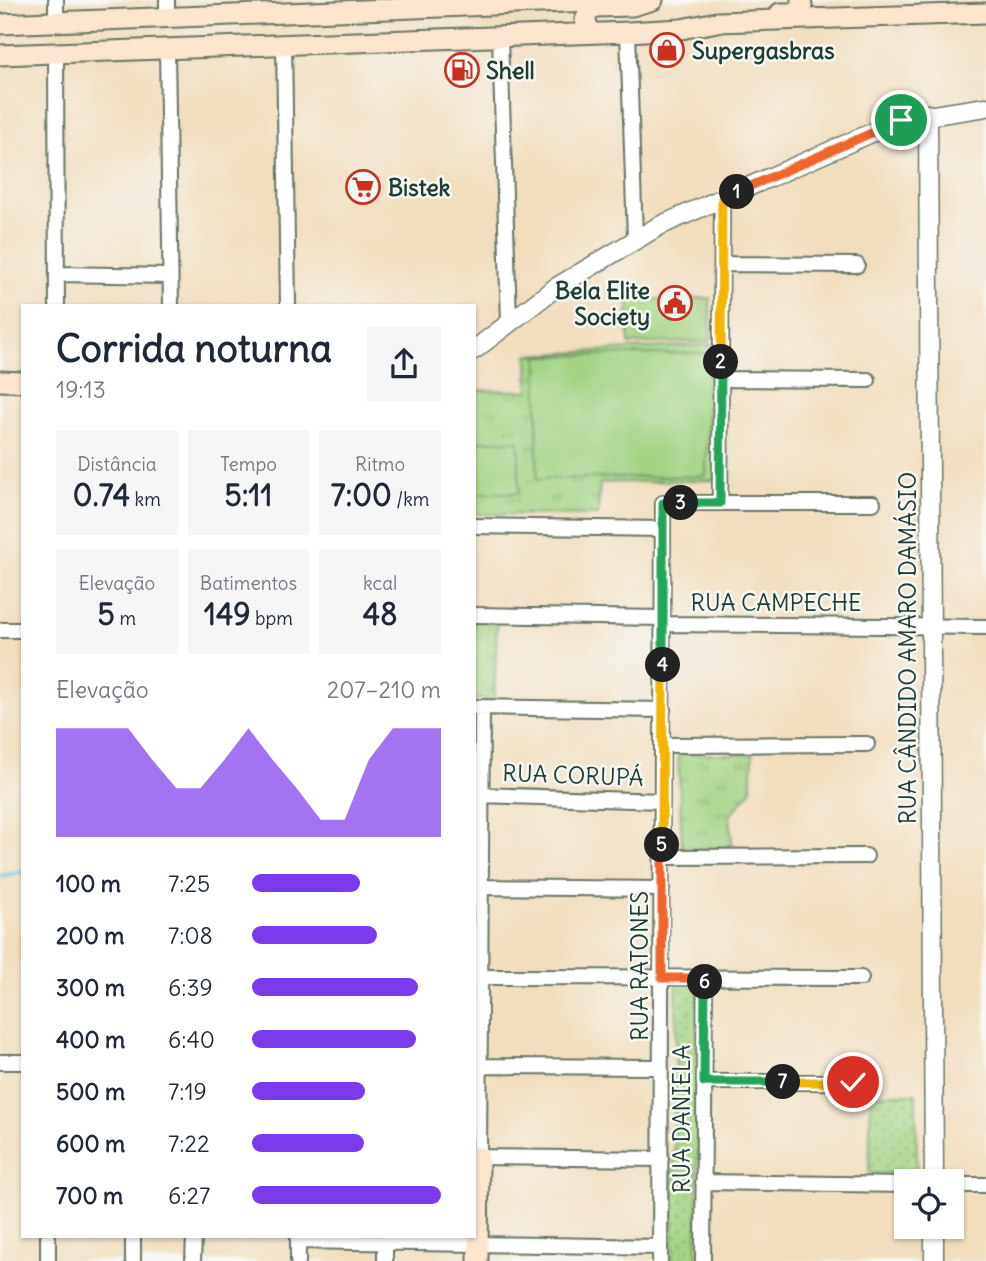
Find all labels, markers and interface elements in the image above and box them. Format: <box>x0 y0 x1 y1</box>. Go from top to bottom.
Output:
shop icon: Supergasbras <box>648 31 686 69</box>
place label: Supergasbras <box>692 36 835 65</box>
fuel station icon: Shell <box>443 51 481 89</box>
place label: Shell <box>486 56 535 85</box>
pin <box>871 90 931 150</box>
icon: arrive <box>882 101 920 139</box>
supermarket icon: Bistek <box>344 168 382 206</box>
place label: Bistek <box>388 173 451 202</box>
pin: 1 <box>720 174 754 210</box>
text: 1 <box>733 179 740 203</box>
place label: Bela Elite Society <box>555 276 650 331</box>
public building icon: Bela Elite Society <box>656 284 694 322</box>
text: Corrida noturna <box>56 325 332 372</box>
button: share <box>367 327 441 401</box>
pin: 2 <box>704 344 738 380</box>
text: 2 <box>715 349 726 373</box>
text: 19:13 <box>56 375 106 404</box>
text: Distância <box>77 452 157 476</box>
text: Tempo <box>220 452 277 476</box>
text: Ritmo <box>355 452 405 476</box>
street label: RUA CÂNDIDO AMARO DAMÁSIO <box>893 472 922 824</box>
text: 0.74 <box>73 476 130 514</box>
text: 5:11 <box>225 476 272 514</box>
text: 7:00 <box>331 476 392 514</box>
pin: 3 <box>664 486 698 520</box>
text: km <box>130 487 161 511</box>
text: /km <box>392 487 430 511</box>
text: 3 <box>675 490 686 514</box>
text: Elevação <box>79 571 155 595</box>
text: Batimentos <box>200 571 297 595</box>
text: kcal <box>363 571 397 595</box>
street label: RUA CAMPECHE <box>690 588 862 617</box>
text: 5 <box>98 595 115 633</box>
text: 149 <box>204 595 250 633</box>
text: 48 <box>363 595 397 633</box>
text: m <box>115 606 136 630</box>
text: bpm <box>250 606 293 630</box>
pin: 4 <box>646 648 680 682</box>
text: 4 <box>657 652 668 676</box>
text: Elevação <box>56 675 149 704</box>
text: 207–210 m <box>327 675 441 704</box>
street label: RUA CORUPÁ <box>502 758 644 792</box>
pin: 5 <box>644 828 680 862</box>
text: 5 <box>656 832 667 856</box>
text: 100 m <box>56 869 121 898</box>
text: 7:25 <box>168 869 210 898</box>
street label: RUA RATONES <box>625 891 654 1041</box>
text: 200 m <box>56 921 125 950</box>
text: 7:08 <box>168 921 213 950</box>
pin: 6 <box>688 964 722 1000</box>
text: 6 <box>699 969 710 993</box>
text: 300 m <box>56 973 125 1002</box>
text: 6:39 <box>168 973 213 1002</box>
text: 400 m <box>56 1025 125 1054</box>
text: 6:40 <box>168 1025 215 1054</box>
street label: RUA DANIELA <box>667 1045 696 1193</box>
pin <box>823 1052 883 1112</box>
icon: check <box>834 1063 872 1101</box>
pin: 7 <box>766 1064 800 1100</box>
text: 7 <box>778 1069 787 1093</box>
text: 500 m <box>56 1077 125 1106</box>
text: 7:19 <box>168 1077 207 1106</box>
text: 600 m <box>56 1129 125 1158</box>
text: 7:22 <box>168 1129 210 1158</box>
map controls <box>894 1169 964 1239</box>
button: locate <box>894 1169 964 1239</box>
text: 700 m <box>56 1181 123 1210</box>
text: 6:27 <box>168 1181 210 1210</box>

